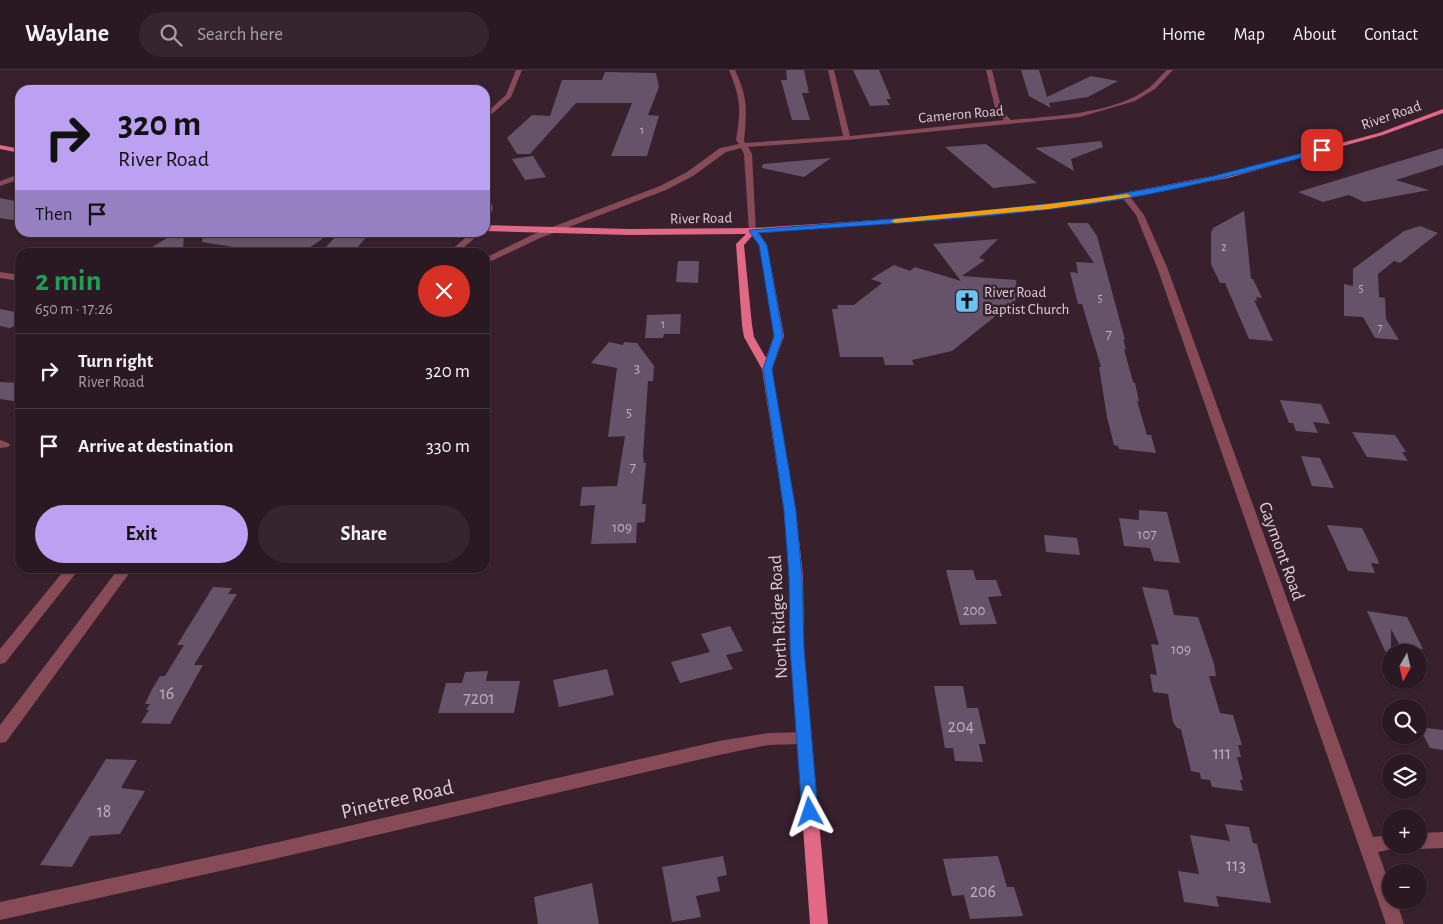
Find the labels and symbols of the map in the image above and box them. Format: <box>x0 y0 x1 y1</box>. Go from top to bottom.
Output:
street label: River Road <box>1359 98 1423 133</box>
street label: Cameron Road <box>918 103 1005 126</box>
house number: 1 <box>640 124 644 136</box>
pin <box>1301 129 1343 171</box>
street label: River Road <box>670 210 732 227</box>
house number: 2 <box>1221 241 1227 253</box>
house number: 5 <box>1358 282 1364 294</box>
place label: River Road Baptist Church <box>984 285 1069 317</box>
church icon: River Road Baptist Church <box>954 288 980 314</box>
house number: 5 <box>1097 292 1103 304</box>
house number: 1 <box>661 318 665 330</box>
house number: 7 <box>1377 321 1383 333</box>
house number: 7 <box>1106 327 1112 342</box>
house number: 3 <box>634 361 640 376</box>
house number: 5 <box>626 405 632 420</box>
house number: 7 <box>630 460 636 475</box>
street label: Gaymont Road <box>1255 500 1307 603</box>
house number: 109 <box>612 520 632 535</box>
house number: 107 <box>1137 527 1157 542</box>
street label: North Ridge Road <box>767 555 791 679</box>
house number: 200 <box>963 603 985 618</box>
house number: 109 <box>1171 642 1191 657</box>
north arrow <box>1382 644 1428 689</box>
house number: 16 <box>160 685 174 703</box>
house number: 7201 <box>463 690 495 708</box>
house number: 204 <box>948 718 975 736</box>
house number: 111 <box>1213 745 1231 763</box>
street label: Pinetree Road <box>339 776 455 823</box>
position arrow <box>783 785 835 837</box>
house number: 18 <box>97 803 111 821</box>
house number: 113 <box>1226 857 1246 875</box>
house number: 206 <box>970 883 996 901</box>

